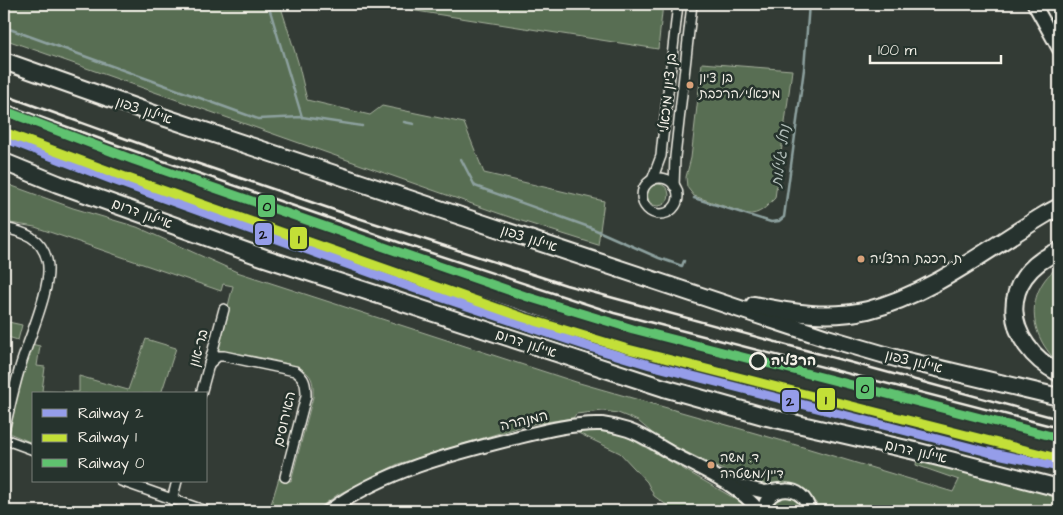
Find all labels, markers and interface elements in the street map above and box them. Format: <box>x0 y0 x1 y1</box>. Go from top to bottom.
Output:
scale bar <box>870 32 1002 64</box>
text: 100 m <box>878 40 917 61</box>
street label: בן ציון מיכאלי <box>654 52 682 134</box>
place label: בן ציון מיכאלי/הרכבת <box>698 69 780 103</box>
marker: בן ציון מיכאלי/הרכבת <box>685 80 695 90</box>
street label: איילון צפון <box>113 92 175 130</box>
water label: נחל גלילות <box>766 122 796 190</box>
street label: איילון דרום <box>109 194 175 234</box>
line badge: 0 <box>257 194 276 218</box>
text: 0 <box>263 197 272 217</box>
street label: איילון צפון <box>498 220 560 258</box>
line badge: 2 <box>254 222 273 246</box>
text: 2 <box>258 225 268 245</box>
line badge: 1 <box>289 226 308 250</box>
text: 1 <box>298 229 300 249</box>
place label: ת. רכבת הרצליה <box>870 250 962 268</box>
marker: ת. רכבת הרצליה <box>856 254 866 264</box>
street label: איילון דרום <box>493 325 559 363</box>
street label: בר-און <box>184 327 214 369</box>
street label: איילון צפון <box>883 345 945 379</box>
place label: הרצליה <box>771 351 816 371</box>
marker: הרצליה <box>749 352 767 370</box>
line badge: 0 <box>855 376 875 400</box>
text: 0 <box>861 379 870 399</box>
line badge: 1 <box>816 387 836 411</box>
street label: האירוסים <box>269 389 301 449</box>
line badge: 2 <box>781 389 800 413</box>
text: 1 <box>825 390 827 410</box>
legend <box>32 392 208 482</box>
text: 2 <box>785 392 795 412</box>
text: Railway 2 <box>78 403 144 425</box>
street label: המנהרה <box>498 406 550 436</box>
text: Railway 1 <box>78 427 137 449</box>
street label: איילון דרום <box>883 435 949 469</box>
place label: ד. משה דיין/משטרה <box>720 449 784 483</box>
text: Railway 0 <box>78 453 145 475</box>
marker: ד. משה דיין/משטרה <box>706 460 716 470</box>

